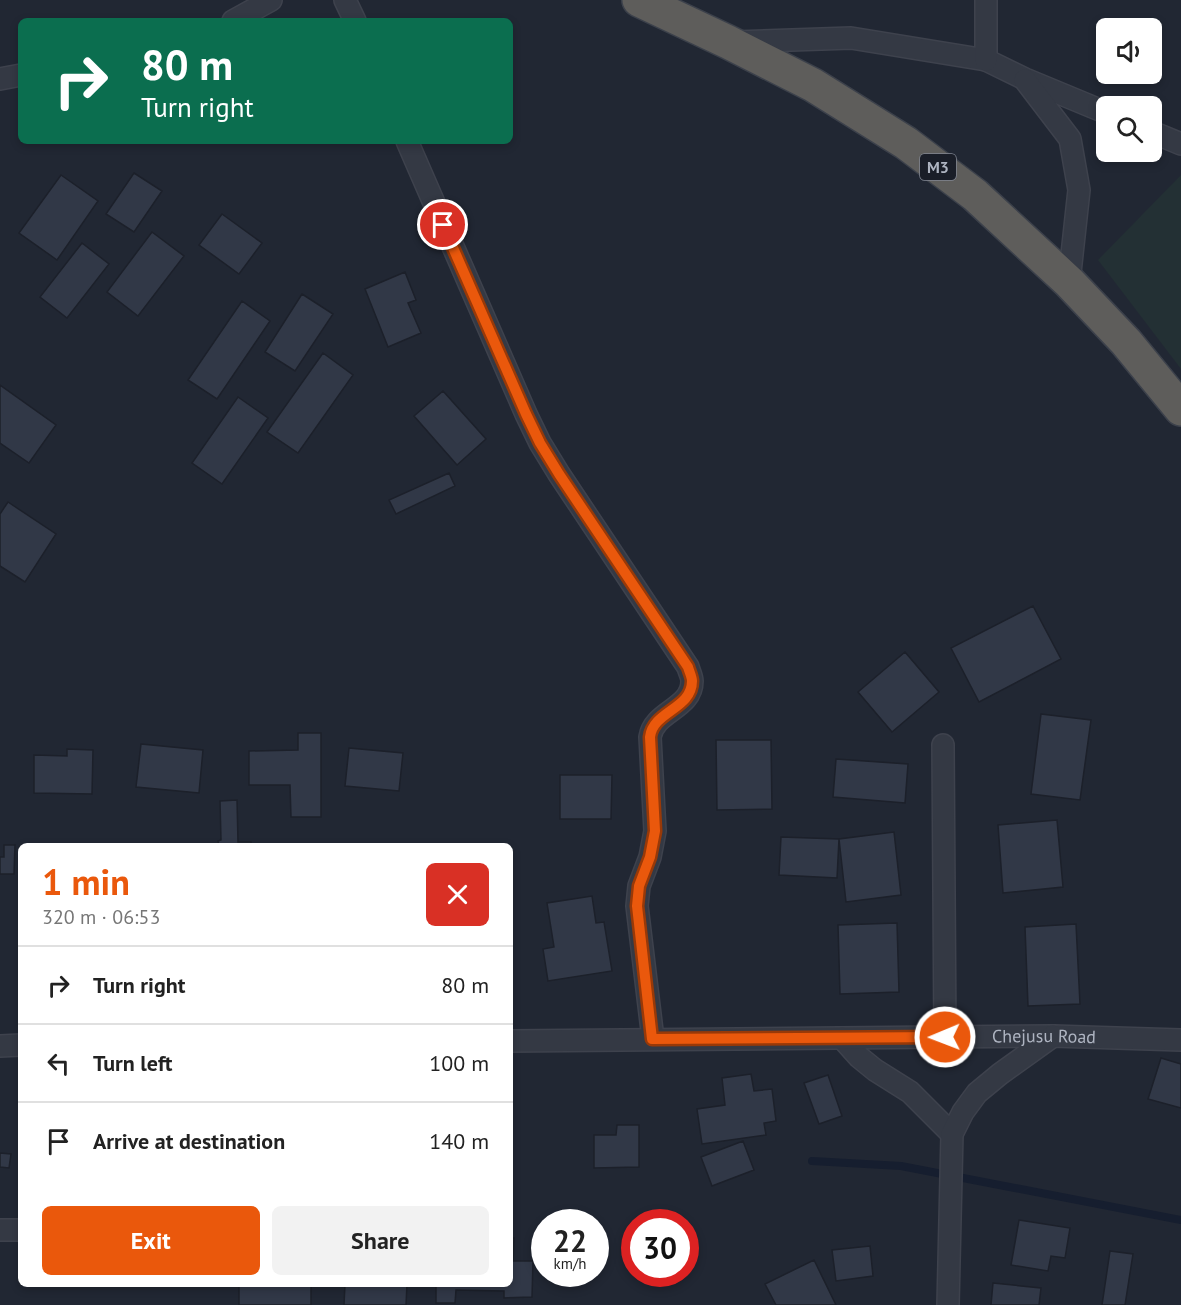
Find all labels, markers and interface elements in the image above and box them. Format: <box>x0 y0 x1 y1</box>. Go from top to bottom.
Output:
map controls <box>1096 18 1162 162</box>
button: sound <box>1096 18 1162 84</box>
text: 80 m <box>141 37 233 92</box>
icon: right <box>42 42 120 120</box>
text: Turn right <box>141 90 254 124</box>
button: search <box>1096 96 1162 162</box>
road number: M3 <box>920 154 956 180</box>
pin <box>417 199 468 250</box>
icon: arrive <box>426 208 459 241</box>
text: 1 min <box>42 858 130 905</box>
button: close <box>426 863 489 926</box>
text: 320 m · 06:53 <box>42 904 160 930</box>
icon: right <box>42 969 75 1002</box>
text: Turn right <box>93 971 185 999</box>
text: 80 m <box>441 971 489 999</box>
position arrow <box>913 1005 977 1069</box>
street label: Chejusu Road <box>992 1024 1096 1048</box>
icon: left <box>42 1047 75 1080</box>
text: Turn left <box>93 1049 173 1077</box>
text: 100 m <box>429 1049 489 1077</box>
icon: arrive <box>42 1125 75 1158</box>
text: Arrive at destination <box>93 1127 285 1155</box>
text: 140 m <box>429 1127 489 1155</box>
button: Exit <box>42 1206 260 1275</box>
button: Share <box>272 1206 489 1275</box>
speed limit sign: 30 <box>621 1209 699 1287</box>
text: 22 <box>553 1221 587 1260</box>
text: km/h <box>554 1254 586 1273</box>

